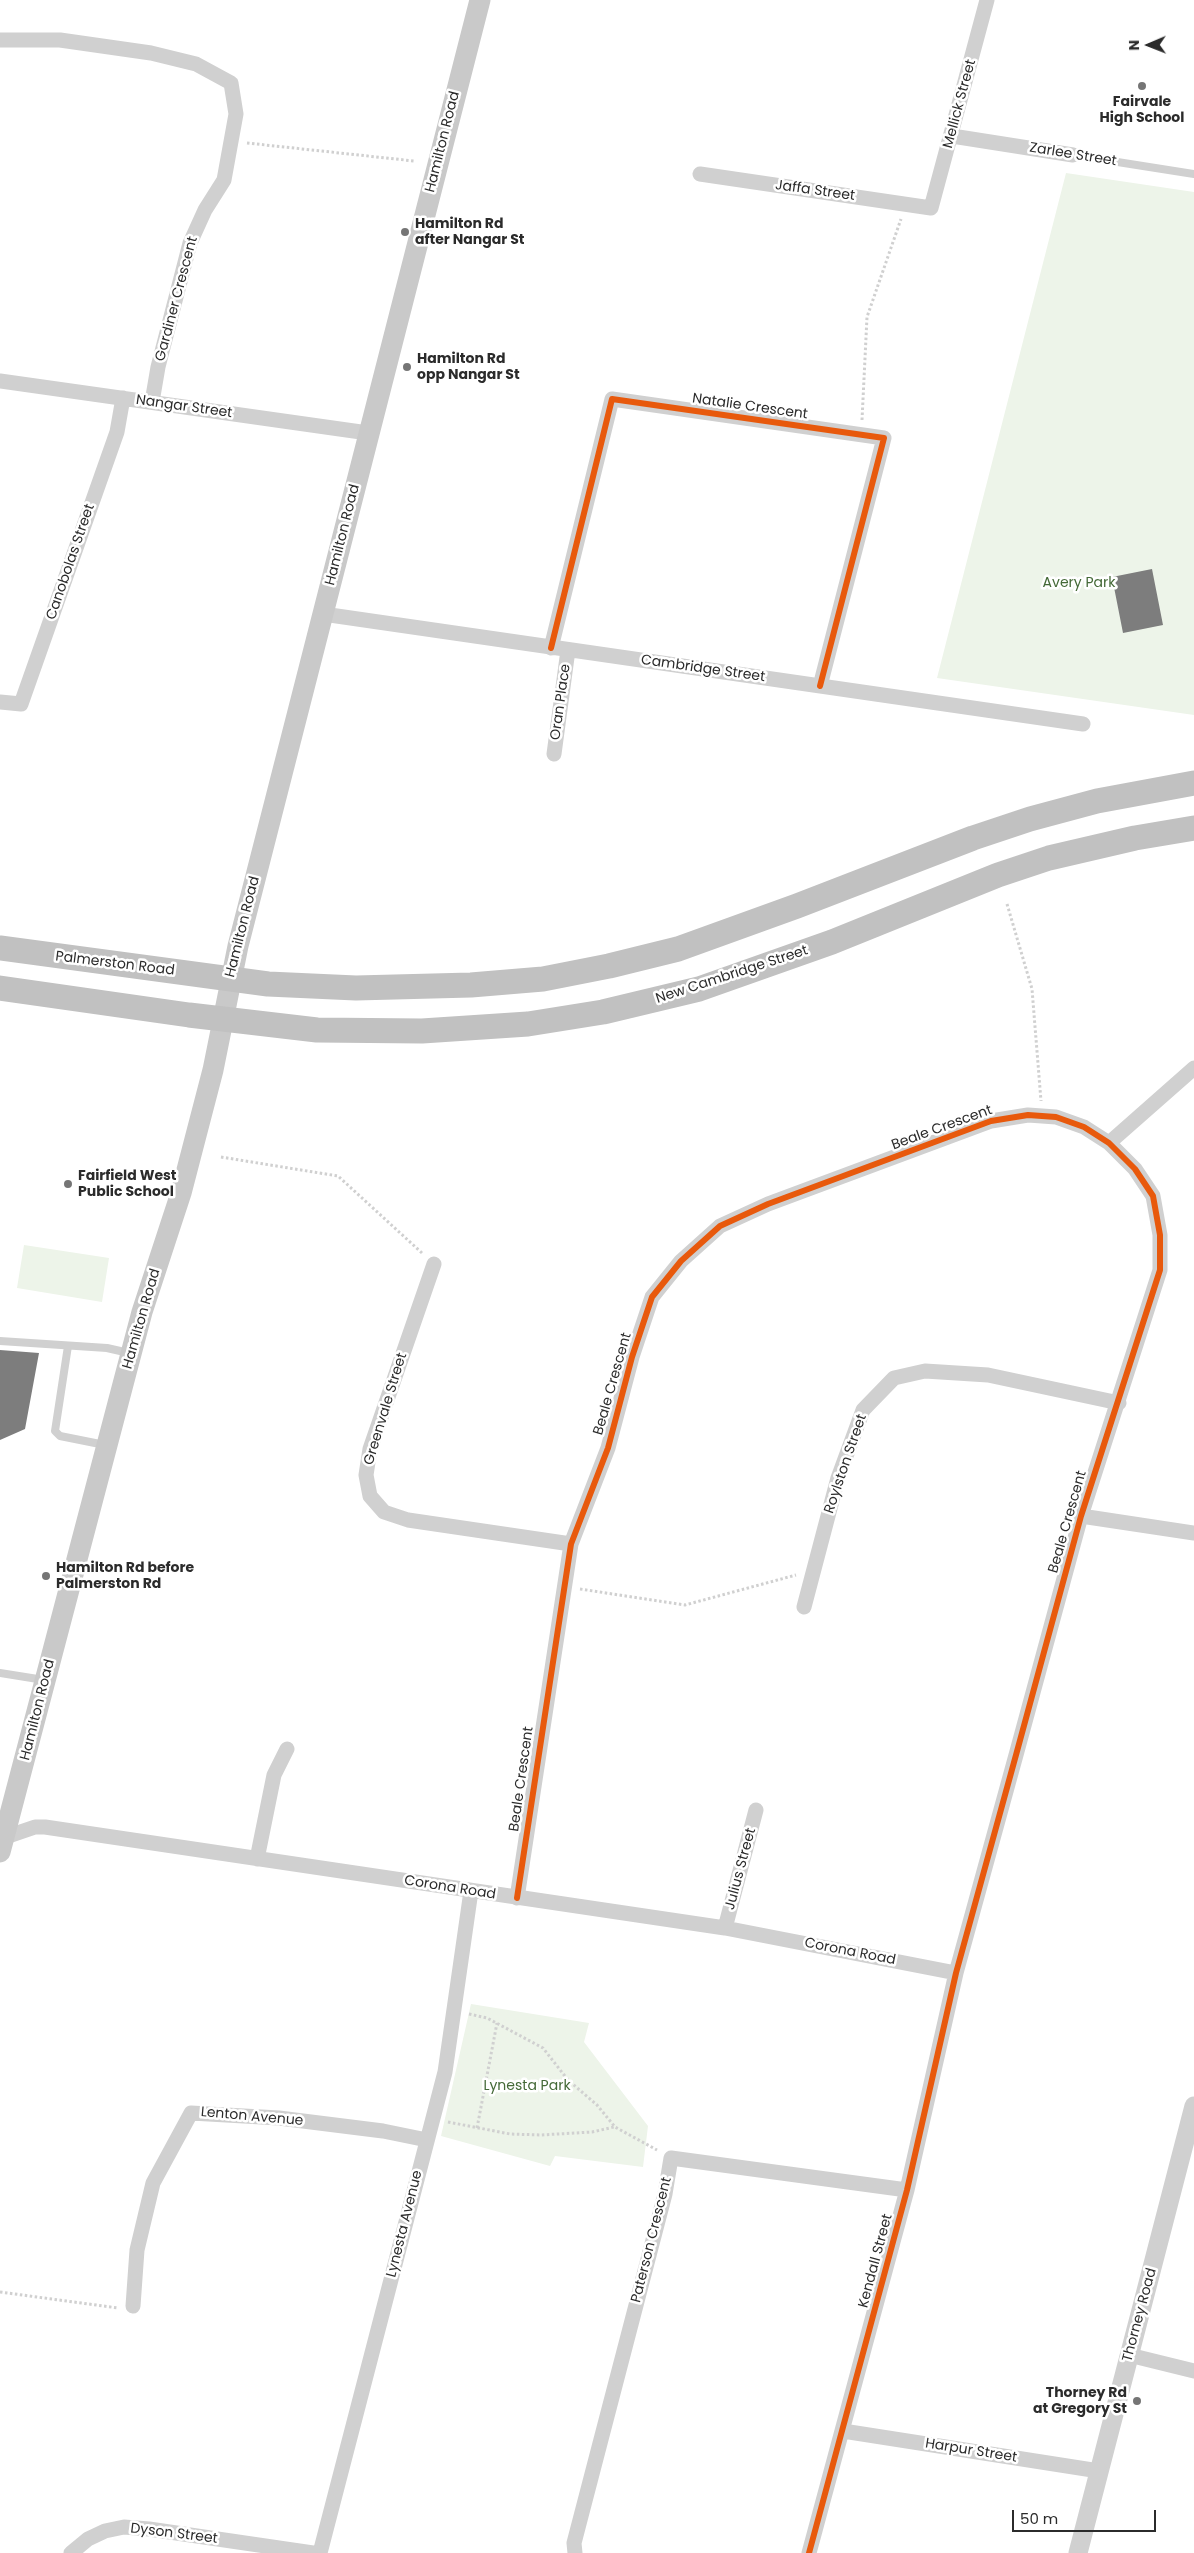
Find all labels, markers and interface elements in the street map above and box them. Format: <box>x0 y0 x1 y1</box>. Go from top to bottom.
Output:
north arrow <box>1124 20 1174 70</box>
text: N <box>1124 40 1144 51</box>
street label: Mellick Street <box>940 58 980 150</box>
marker: Fairvale High School <box>1136 80 1148 92</box>
street label: Hamilton Road <box>422 90 464 194</box>
place label: Fairvale High School <box>1100 94 1184 126</box>
street label: Zarlee Street <box>1028 140 1118 170</box>
street label: Jaffa Street <box>774 177 856 205</box>
place label: Hamilton Rd after Nangar St <box>415 216 525 248</box>
marker: Hamilton Rd after Nangar St <box>399 226 411 238</box>
street label: Gardiner Crescent <box>152 235 202 363</box>
place label: Hamilton Rd opp Nangar St <box>417 351 520 384</box>
marker: Hamilton Rd opp Nangar St <box>401 361 413 373</box>
street label: Natalie Crescent <box>691 391 809 423</box>
street label: Nangar Street <box>135 392 233 422</box>
street label: Hamilton Road <box>322 483 364 587</box>
street label: Canobolas Street <box>43 502 99 622</box>
park label: Avery Park <box>1043 575 1115 591</box>
street label: Cambridge Street <box>640 652 766 686</box>
street label: Oran Place <box>547 663 575 741</box>
street label: Hamilton Road <box>222 875 264 979</box>
street label: New Cambridge Street <box>654 942 810 1008</box>
street label: Palmerston Road <box>55 948 175 980</box>
street label: Beale Crescent <box>889 1102 995 1154</box>
place label: Fairfield West Public School <box>78 1168 177 1200</box>
marker: Fairfield West Public School <box>62 1178 74 1190</box>
street label: Hamilton Road <box>120 1267 164 1371</box>
street label: Beale Crescent <box>590 1331 636 1437</box>
street label: Greenvale Street <box>361 1351 411 1467</box>
street label: Roylston Street <box>821 1412 871 1516</box>
street label: Beale Crescent <box>1045 1469 1091 1575</box>
place label: Hamilton Rd before Palmerston Rd <box>56 1560 194 1592</box>
marker: Hamilton Rd before Palmerston Rd <box>40 1570 52 1582</box>
street label: Hamilton Road <box>17 1658 59 1762</box>
street label: Beale Crescent <box>506 1725 538 1833</box>
street label: Julius Street <box>722 1826 760 1912</box>
street label: Corona Road <box>403 1872 497 1904</box>
street label: Corona Road <box>803 1935 897 1969</box>
park label: Lynesta Park <box>483 2078 571 2094</box>
street label: Lenton Avenue <box>200 2104 304 2130</box>
street label: Lynesta Avenue <box>384 2169 426 2279</box>
street label: Paterson Crescent <box>628 2175 676 2305</box>
street label: Kendall Street <box>855 2212 897 2310</box>
street label: Thorney Road <box>1119 2266 1161 2364</box>
place label: Thorney Rd at Gregory St <box>1033 2385 1127 2418</box>
marker: Thorney Rd at Gregory St <box>1131 2395 1143 2407</box>
street label: Harpur Street <box>924 2435 1018 2467</box>
scale bar <box>1014 2500 1158 2532</box>
text: 50 m <box>1020 2508 1058 2529</box>
street label: Dyson Street <box>129 2520 219 2548</box>

